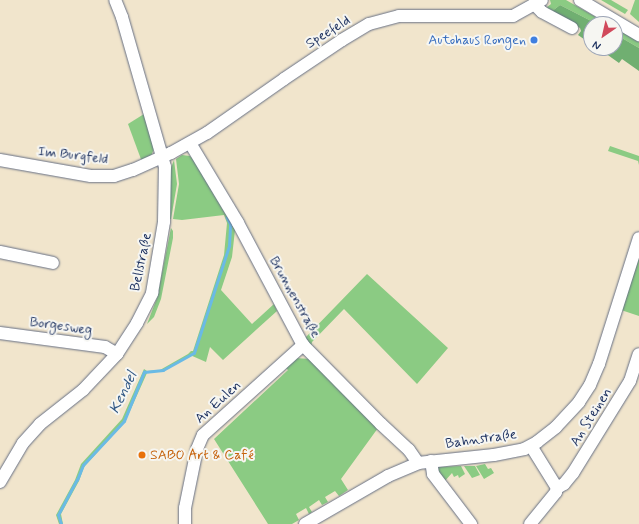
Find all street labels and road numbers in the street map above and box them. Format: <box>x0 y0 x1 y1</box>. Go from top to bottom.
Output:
street label: Speefeld <box>303 12 353 52</box>
street label: Im Burgfeld <box>35 142 111 168</box>
street label: Bellstraße <box>127 231 155 293</box>
street label: Brunnenstraße <box>266 253 324 341</box>
street label: Borgesweg <box>29 313 93 339</box>
street label: An Eulen <box>193 379 243 425</box>
street label: An Steinen <box>567 385 615 449</box>
street label: Bahnstraße <box>444 426 518 452</box>

